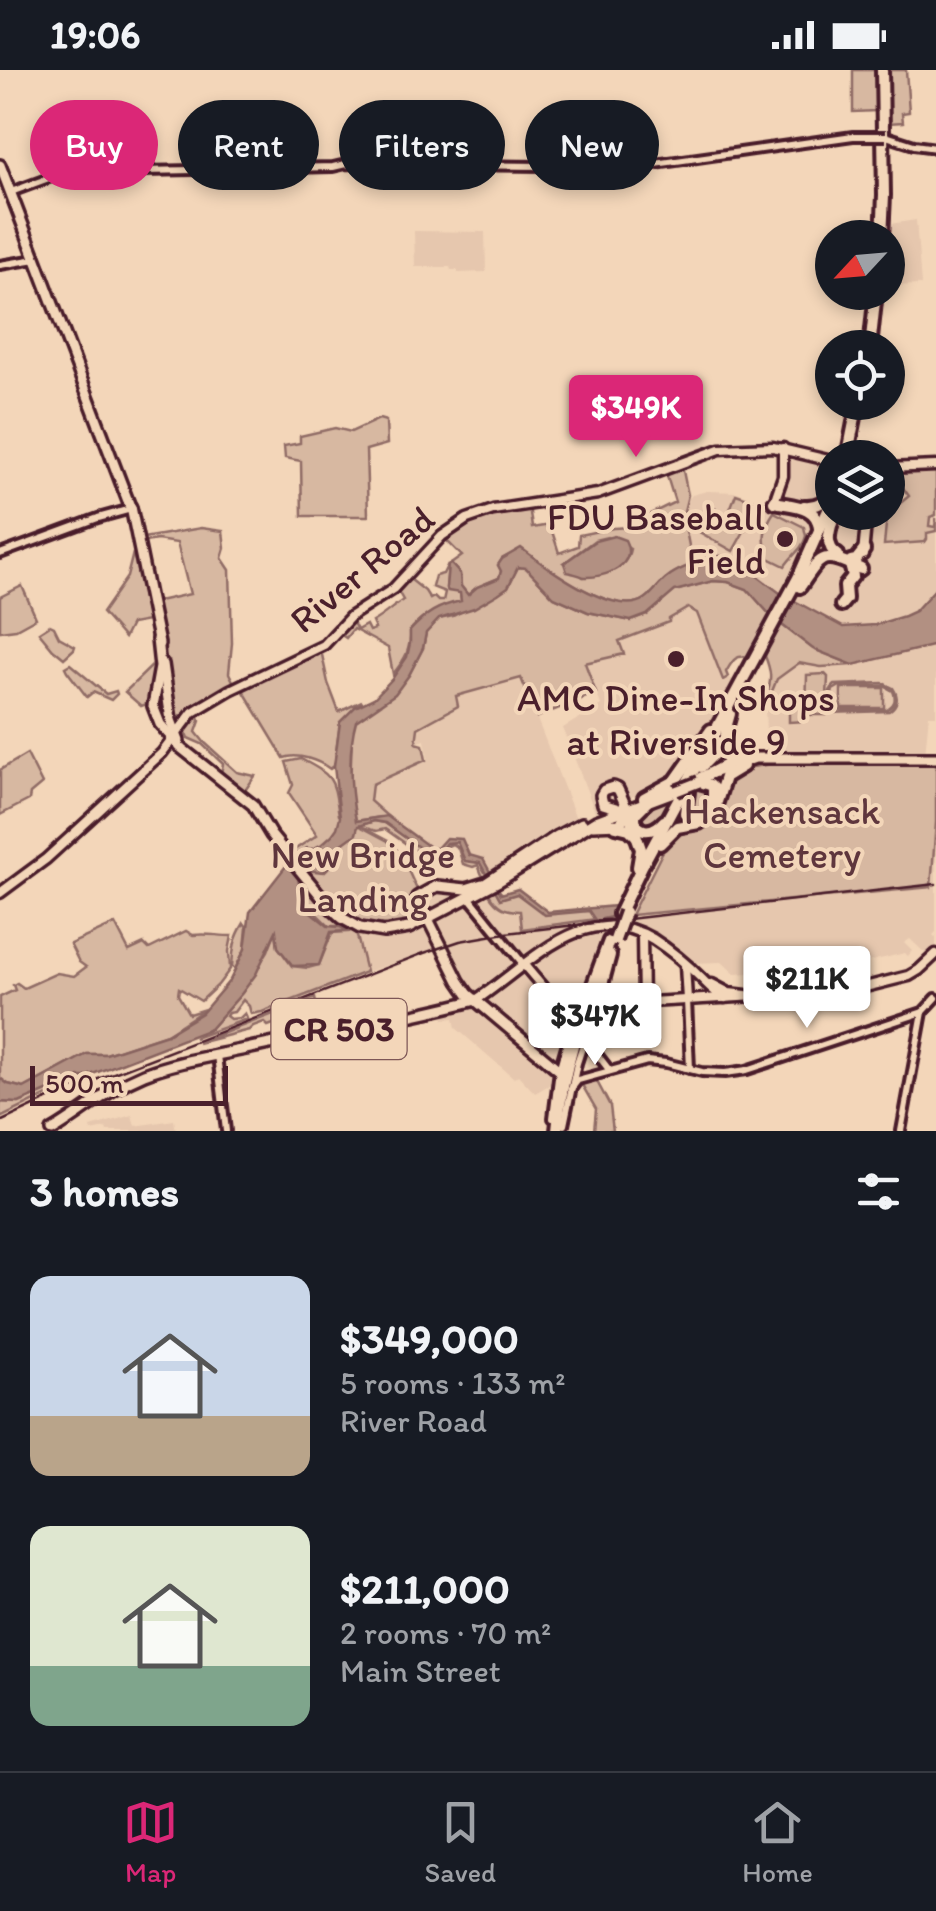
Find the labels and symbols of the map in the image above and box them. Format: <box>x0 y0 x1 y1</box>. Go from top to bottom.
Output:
north arrow <box>815 220 905 310</box>
pin: $349K <box>566 375 706 460</box>
place label: FDU Baseball Field <box>547 494 765 584</box>
street label: River Road <box>280 495 444 643</box>
marker: FDU Baseball Field <box>774 528 796 550</box>
marker: AMC Dine-In Shops at Riverside 9 <box>665 648 687 670</box>
place label: AMC Dine-In Shops at Riverside 9 <box>517 675 835 765</box>
park label: Hackensack Cemetery <box>684 788 881 878</box>
park label: New Bridge Landing <box>271 832 455 922</box>
pin: $211K <box>737 946 877 1031</box>
pin: $347K <box>525 983 665 1068</box>
road number: CR 503 <box>272 999 406 1059</box>
scale bar <box>30 1061 228 1106</box>

